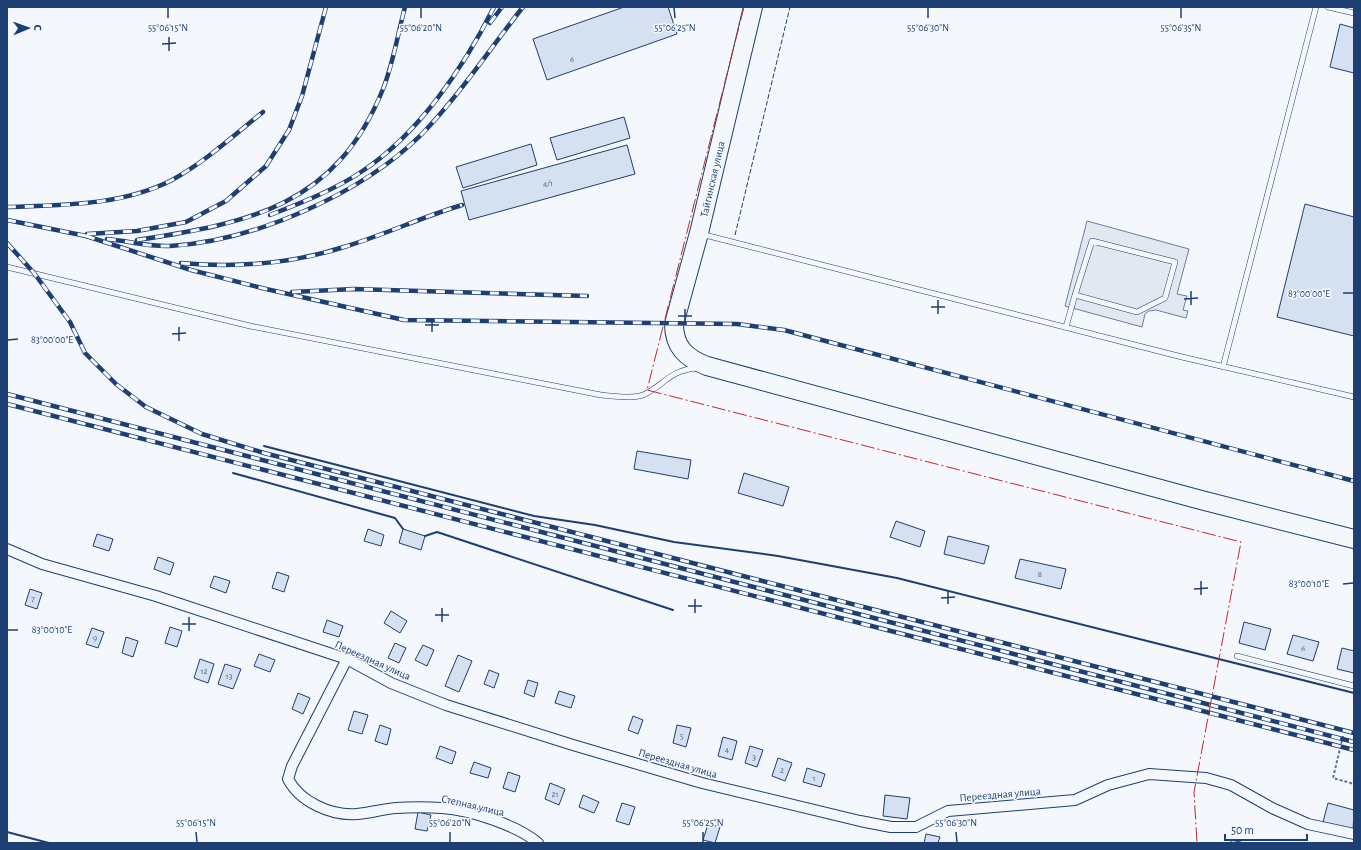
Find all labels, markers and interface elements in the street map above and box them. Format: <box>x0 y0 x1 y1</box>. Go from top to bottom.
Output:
north arrow <box>8 8 48 48</box>
text: 55°06'15"N <box>148 23 188 33</box>
text: 55°06'20"N <box>400 23 442 33</box>
text: 55°06'25"N <box>654 23 696 33</box>
text: 55°06'30"N <box>907 23 949 33</box>
text: 55°06'35"N <box>1161 23 1201 33</box>
text: С <box>32 24 43 31</box>
house number: 6 <box>570 55 574 64</box>
street label: Тайгинская улица <box>698 140 727 218</box>
house number: 4/1 <box>543 179 553 188</box>
text: 83°00'00"E <box>1288 289 1330 299</box>
text: 83°00'00"E <box>31 335 73 345</box>
house number: 8 <box>1038 570 1042 579</box>
text: 83°00'10"E <box>1289 579 1329 589</box>
house number: 7 <box>31 595 35 604</box>
text: 83°00'10"E <box>32 625 72 635</box>
house number: 9 <box>93 634 97 643</box>
street label: Переездная улица <box>333 639 412 682</box>
house number: 6 <box>1301 644 1305 653</box>
house number: 12 <box>200 667 208 676</box>
house number: 13 <box>226 672 233 681</box>
house number: 5 <box>680 732 684 741</box>
house number: 4 <box>725 745 730 754</box>
street label: Переездная улица <box>637 747 719 780</box>
house number: 3 <box>752 753 756 762</box>
house number: 2 <box>780 766 784 775</box>
house number: 1 <box>812 774 816 783</box>
street label: Переездная улица <box>959 785 1041 804</box>
house number: 21 <box>551 790 559 799</box>
street label: Степная улица <box>440 793 506 818</box>
scale bar <box>1225 816 1307 842</box>
text: 55°06'15"N <box>176 818 216 828</box>
text: 55°06'20"N <box>429 818 471 828</box>
text: 55°06'25"N <box>682 818 724 828</box>
text: 55°06'30"N <box>935 818 977 828</box>
text: 50 m <box>1231 824 1254 836</box>

